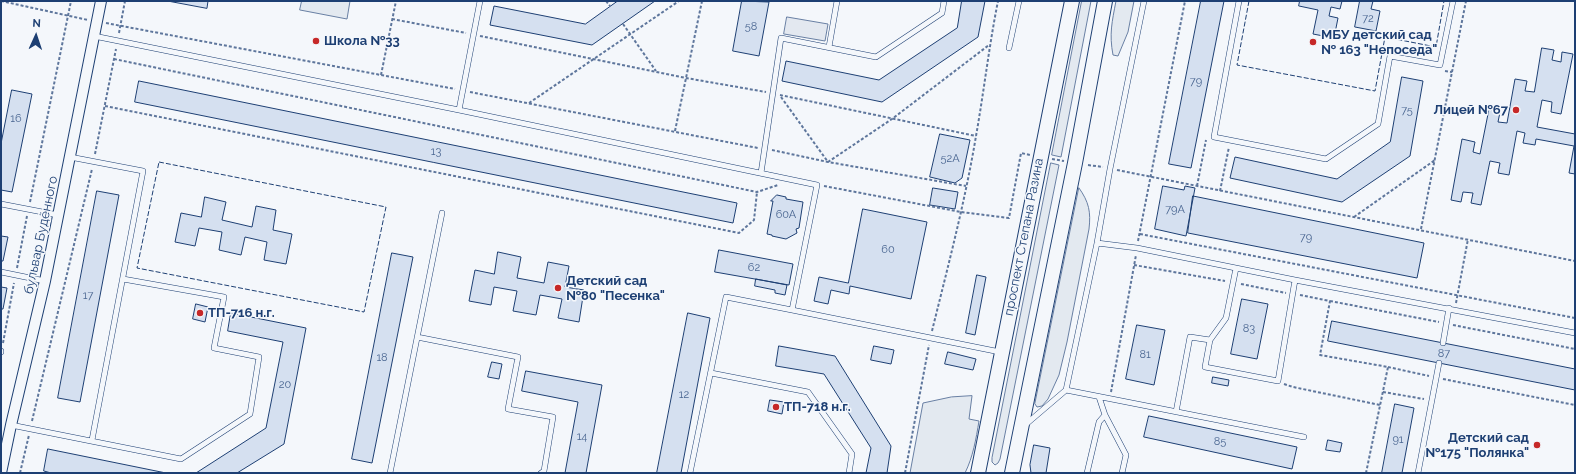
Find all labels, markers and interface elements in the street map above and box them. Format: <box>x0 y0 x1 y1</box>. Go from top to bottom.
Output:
house number: 72 <box>1362 12 1374 26</box>
north arrow <box>16 16 56 56</box>
text: N <box>32 17 41 30</box>
house number: 58 <box>745 20 757 34</box>
place label: МБУ детский сад № 163 "Непоседа" <box>1321 27 1437 58</box>
place label: Школа №33 <box>324 33 400 49</box>
marker: Школа №33 <box>311 36 321 46</box>
marker: МБУ детский сад № 163 "Непоседа" <box>1308 37 1318 47</box>
house number: 79 <box>1190 75 1202 89</box>
place label: Лицей №67 <box>1433 102 1508 118</box>
house number: 75 <box>1401 104 1413 118</box>
marker: Лицей №67 <box>1511 105 1521 115</box>
house number: 16 <box>10 112 22 126</box>
house number: 13 <box>431 145 441 159</box>
house number: 52А <box>940 152 960 166</box>
street label: проспект Степана Разина <box>1001 157 1047 317</box>
street label: бульвар Будённого <box>21 174 61 296</box>
house number: 79А <box>1165 203 1185 217</box>
house number: 60А <box>776 208 796 222</box>
house number: 79 <box>1300 231 1312 245</box>
house number: 60 <box>881 243 895 257</box>
house number: 62 <box>748 261 760 275</box>
place label: Детский сад №80 "Песенка" <box>566 273 665 304</box>
marker: Детский сад №80 "Песенка" <box>553 283 563 293</box>
house number: 17 <box>83 289 93 303</box>
place label: ТП-716 н.г. <box>208 305 275 321</box>
marker: ТП-716 н.г. <box>195 308 205 318</box>
house number: 83 <box>1243 322 1255 336</box>
house number: 87 <box>1438 347 1450 361</box>
house number: 81 <box>1139 348 1151 362</box>
house number: 18 <box>376 351 388 365</box>
house number: 20 <box>279 378 291 392</box>
house number: 12 <box>679 388 689 402</box>
place label: ТП-718 н.г. <box>784 399 851 415</box>
marker: ТП-718 н.г. <box>771 402 781 412</box>
house number: 14 <box>577 430 587 444</box>
place label: Детский сад №175 "Полянка" <box>1425 430 1529 461</box>
house number: 91 <box>1392 433 1404 447</box>
house number: 85 <box>1214 435 1226 449</box>
marker: Детский сад №175 "Полянка" <box>1532 440 1542 450</box>

